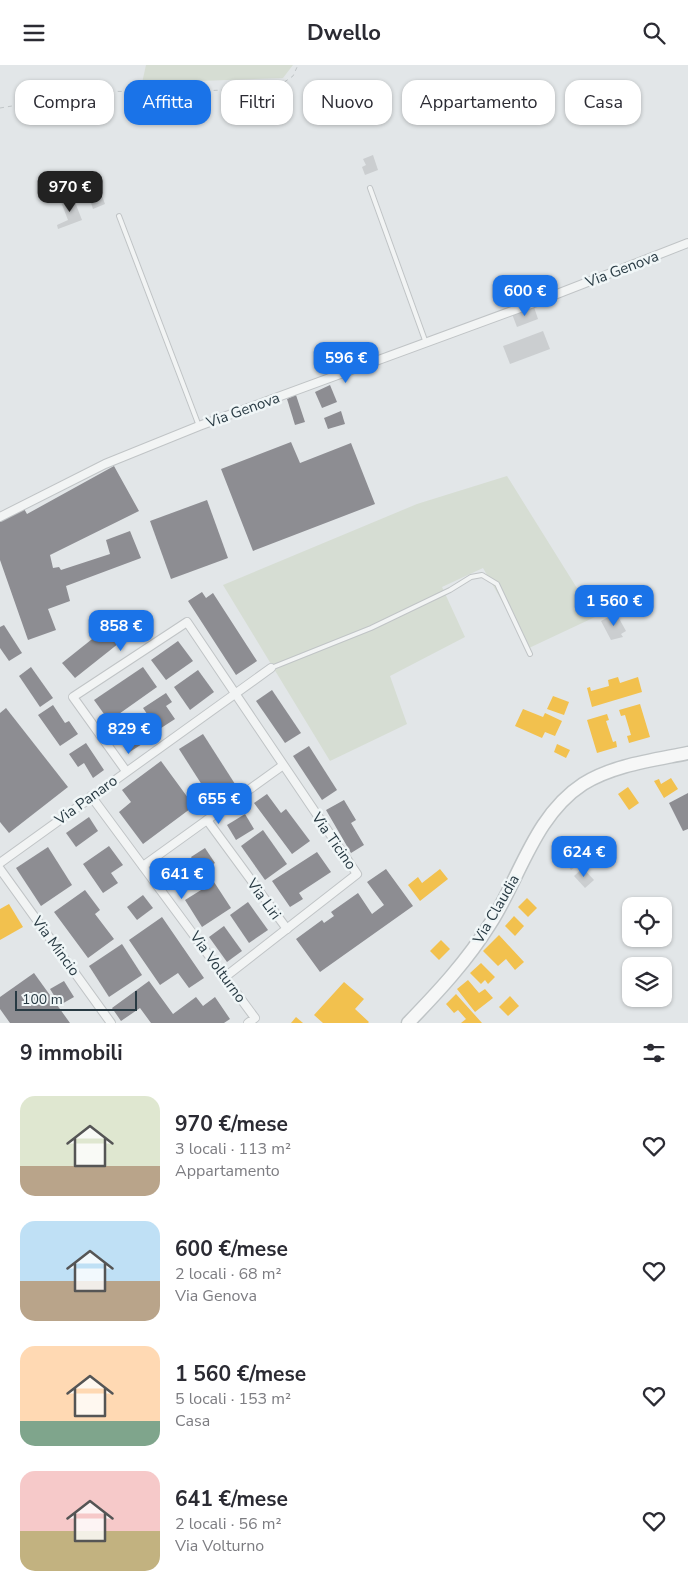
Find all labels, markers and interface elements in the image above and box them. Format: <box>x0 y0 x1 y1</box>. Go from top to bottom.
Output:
text: Dwello <box>307 18 381 48</box>
icon: menu <box>20 19 48 47</box>
icon: search <box>640 19 668 47</box>
chip: Compra <box>15 80 114 125</box>
chip: Affitta <box>124 80 211 125</box>
chip: Filtri <box>221 80 293 125</box>
chip: Nuovo <box>303 80 392 125</box>
chip: Appartamento <box>402 80 555 125</box>
chip: Casa <box>565 80 641 125</box>
pin: 970 € <box>35 171 105 213</box>
text: 970 € <box>49 176 91 198</box>
street label: Via Genova <box>582 246 661 292</box>
pin: 600 € <box>490 275 560 317</box>
text: 600 € <box>504 280 546 302</box>
pin: 596 € <box>311 341 381 384</box>
text: 596 € <box>325 347 367 369</box>
street label: Via Genova <box>203 387 282 433</box>
pin: 1 560 € <box>568 585 660 627</box>
text: 1 560 € <box>586 590 642 612</box>
pin: 858 € <box>86 609 156 652</box>
text: 858 € <box>100 615 142 637</box>
pin: 829 € <box>94 713 164 755</box>
text: 829 € <box>108 718 150 740</box>
street label: Via Panaro <box>50 771 121 830</box>
pin: 655 € <box>184 783 254 825</box>
text: 655 € <box>198 788 240 810</box>
street label: Via Ticino <box>306 808 361 874</box>
pin: 624 € <box>549 835 619 878</box>
text: 624 € <box>563 841 605 863</box>
pin: 641 € <box>147 857 217 900</box>
text: 641 € <box>161 863 203 885</box>
street label: Via Claudia <box>468 871 524 948</box>
street label: Via Liri <box>242 874 286 924</box>
map controls <box>622 897 672 1007</box>
button: locate <box>622 897 672 947</box>
street label: Via Mincio <box>27 911 84 980</box>
street label: Via Volturno <box>185 926 251 1007</box>
button: layers <box>622 957 672 1007</box>
scale bar <box>15 988 138 1011</box>
text: 100 m <box>22 990 63 1009</box>
text: 9 immobili <box>20 1039 123 1067</box>
icon: filters <box>640 1039 668 1067</box>
text: 970 €/mese <box>175 1110 288 1138</box>
icon: home <box>60 1116 120 1176</box>
icon: heart <box>640 1132 668 1160</box>
text: 3 locali · 113 m² <box>175 1138 291 1160</box>
text: Appartamento <box>175 1160 280 1182</box>
text: 600 €/mese <box>175 1235 288 1263</box>
icon: home <box>60 1241 120 1301</box>
icon: heart <box>640 1257 668 1285</box>
text: 2 locali · 68 m² <box>175 1263 282 1285</box>
text: Via Genova <box>175 1285 257 1307</box>
text: 1 560 €/mese <box>175 1360 306 1388</box>
icon: home <box>60 1366 120 1426</box>
icon: heart <box>640 1382 668 1410</box>
text: 5 locali · 153 m² <box>175 1388 291 1410</box>
text: Casa <box>175 1410 210 1432</box>
text: 641 €/mese <box>175 1485 288 1513</box>
icon: home <box>60 1491 120 1551</box>
icon: heart <box>640 1507 668 1535</box>
text: 2 locali · 56 m² <box>175 1513 282 1535</box>
text: Via Volturno <box>175 1535 264 1557</box>

